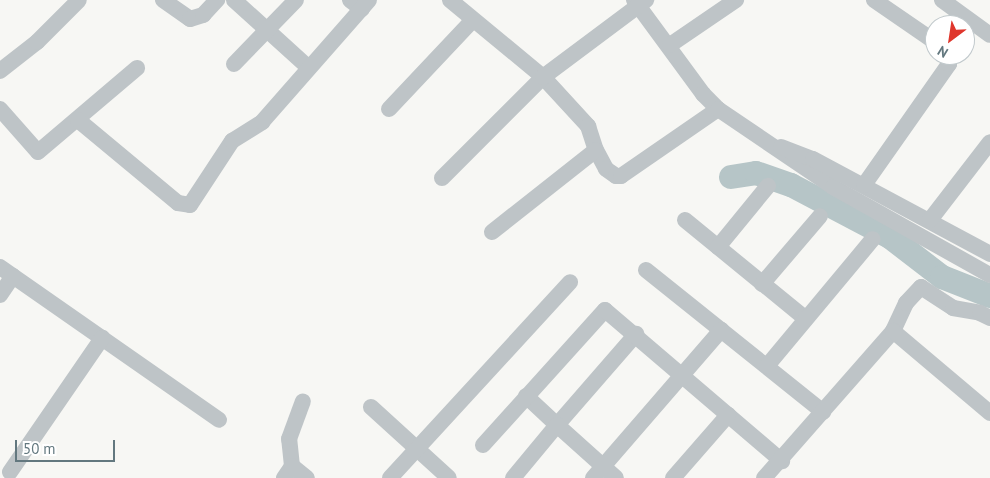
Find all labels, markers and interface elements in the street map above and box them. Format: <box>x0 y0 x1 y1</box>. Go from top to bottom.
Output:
north arrow <box>925 15 975 65</box>
text: N <box>934 42 951 62</box>
scale bar <box>18 430 118 462</box>
text: 50 m <box>23 439 56 458</box>

